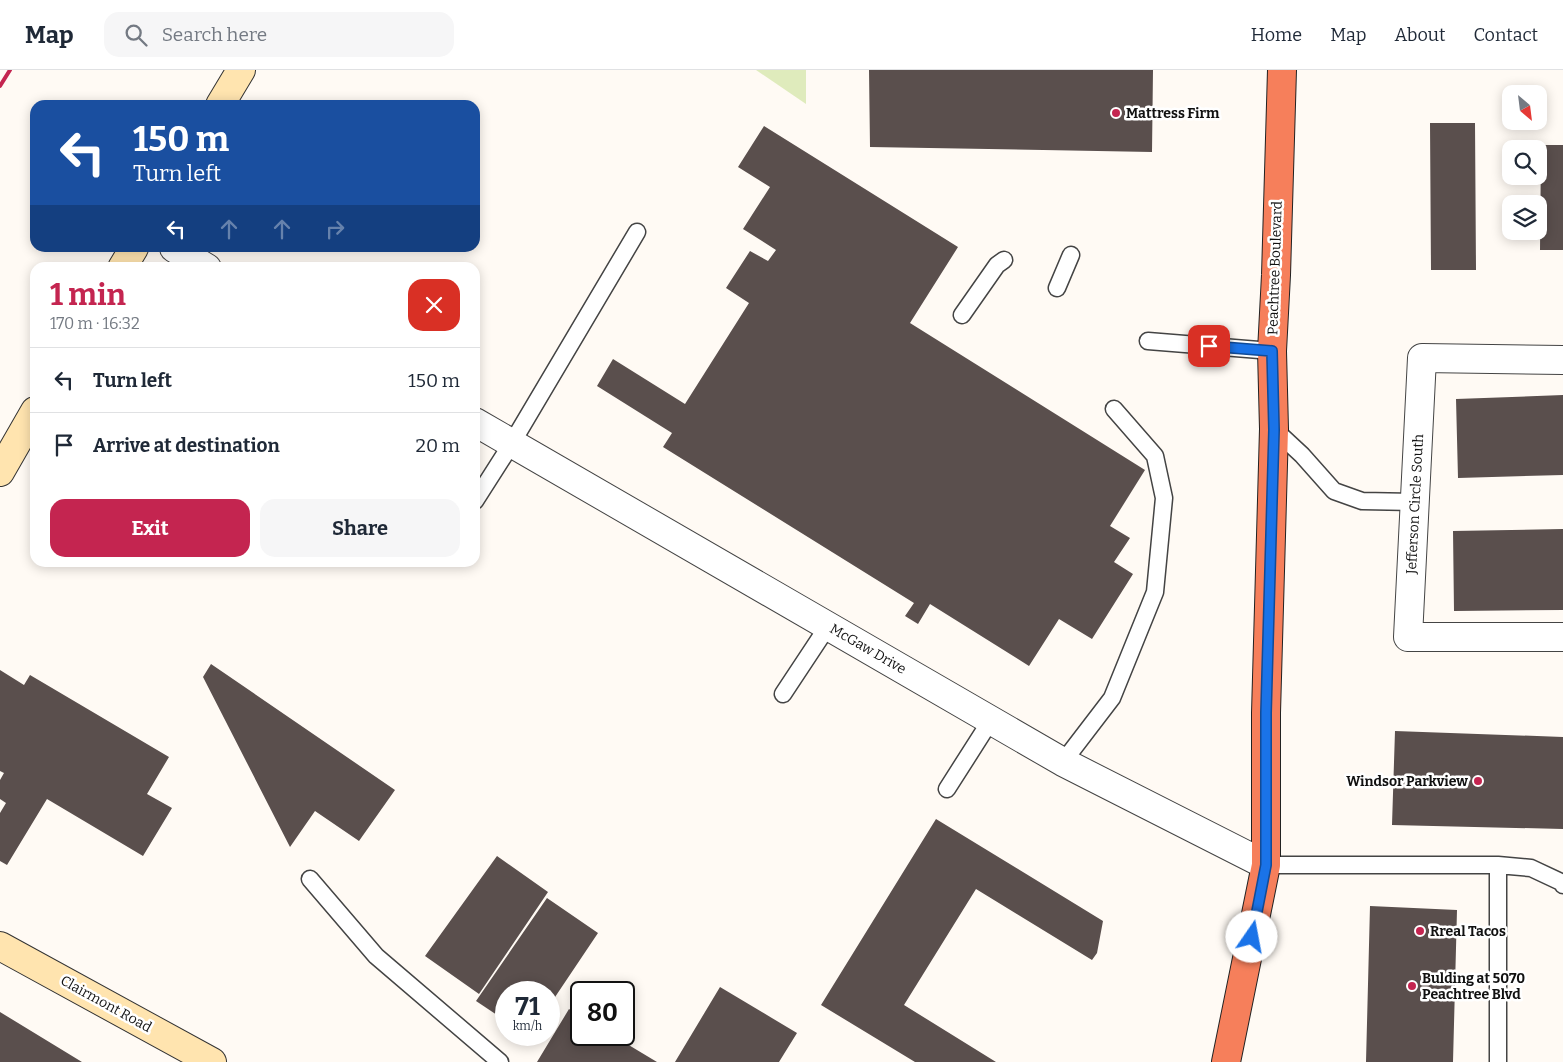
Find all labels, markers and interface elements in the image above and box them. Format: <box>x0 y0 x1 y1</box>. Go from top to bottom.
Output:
search box <box>104 12 454 57</box>
text: Map <box>25 21 74 49</box>
icon: search <box>122 21 150 49</box>
text: Search here <box>162 23 267 46</box>
text: Home <box>1251 24 1302 46</box>
text: Map <box>1330 24 1366 46</box>
text: About <box>1394 24 1445 46</box>
text: Contact <box>1473 24 1538 46</box>
north arrow <box>1502 85 1548 130</box>
map controls <box>1502 85 1547 240</box>
place label: Mattress Firm <box>1126 105 1220 122</box>
marker: Mattress Firm <box>1110 107 1122 119</box>
text: 150 m <box>133 118 229 160</box>
icon: left <box>50 120 115 185</box>
button: search <box>1502 140 1547 185</box>
text: Turn left <box>133 160 221 187</box>
button: layers <box>1502 195 1547 240</box>
street label: Peachtree Boulevard <box>1264 201 1286 335</box>
icon: left <box>162 215 190 243</box>
icon: ahead <box>215 215 243 243</box>
icon: ahead <box>268 215 296 243</box>
icon: right <box>321 215 349 243</box>
text: 1 min <box>50 277 126 313</box>
button: close <box>408 279 460 331</box>
text: 170 m · 16:32 <box>50 314 140 333</box>
pin <box>1188 325 1230 367</box>
icon: arrive <box>1195 332 1223 360</box>
icon: left <box>50 366 78 394</box>
text: Turn left <box>93 369 172 392</box>
text: 150 m <box>408 369 460 392</box>
icon: arrive <box>50 431 78 459</box>
street label: Jefferson Circle South <box>1403 433 1427 575</box>
text: Arrive at destination <box>93 434 280 457</box>
text: 20 m <box>416 434 460 457</box>
button: Exit <box>50 499 250 557</box>
button: Share <box>260 499 460 557</box>
street label: McGaw Drive <box>827 620 909 678</box>
place label: Windsor Parkview <box>1346 773 1468 790</box>
marker: Windsor Parkview <box>1472 775 1484 787</box>
position arrow <box>1225 910 1277 962</box>
place label: Rreal Tacos <box>1430 923 1506 940</box>
marker: Rreal Tacos <box>1414 925 1426 937</box>
place label: Bulding at 5070 Peachtree Blvd <box>1422 970 1525 1003</box>
street label: Clairmont Road <box>58 972 154 1036</box>
marker: Bulding at 5070 Peachtree Blvd <box>1406 980 1418 992</box>
speed limit sign: 80 <box>570 981 635 1046</box>
text: 71 <box>515 992 540 1022</box>
text: km/h <box>513 1019 542 1033</box>

